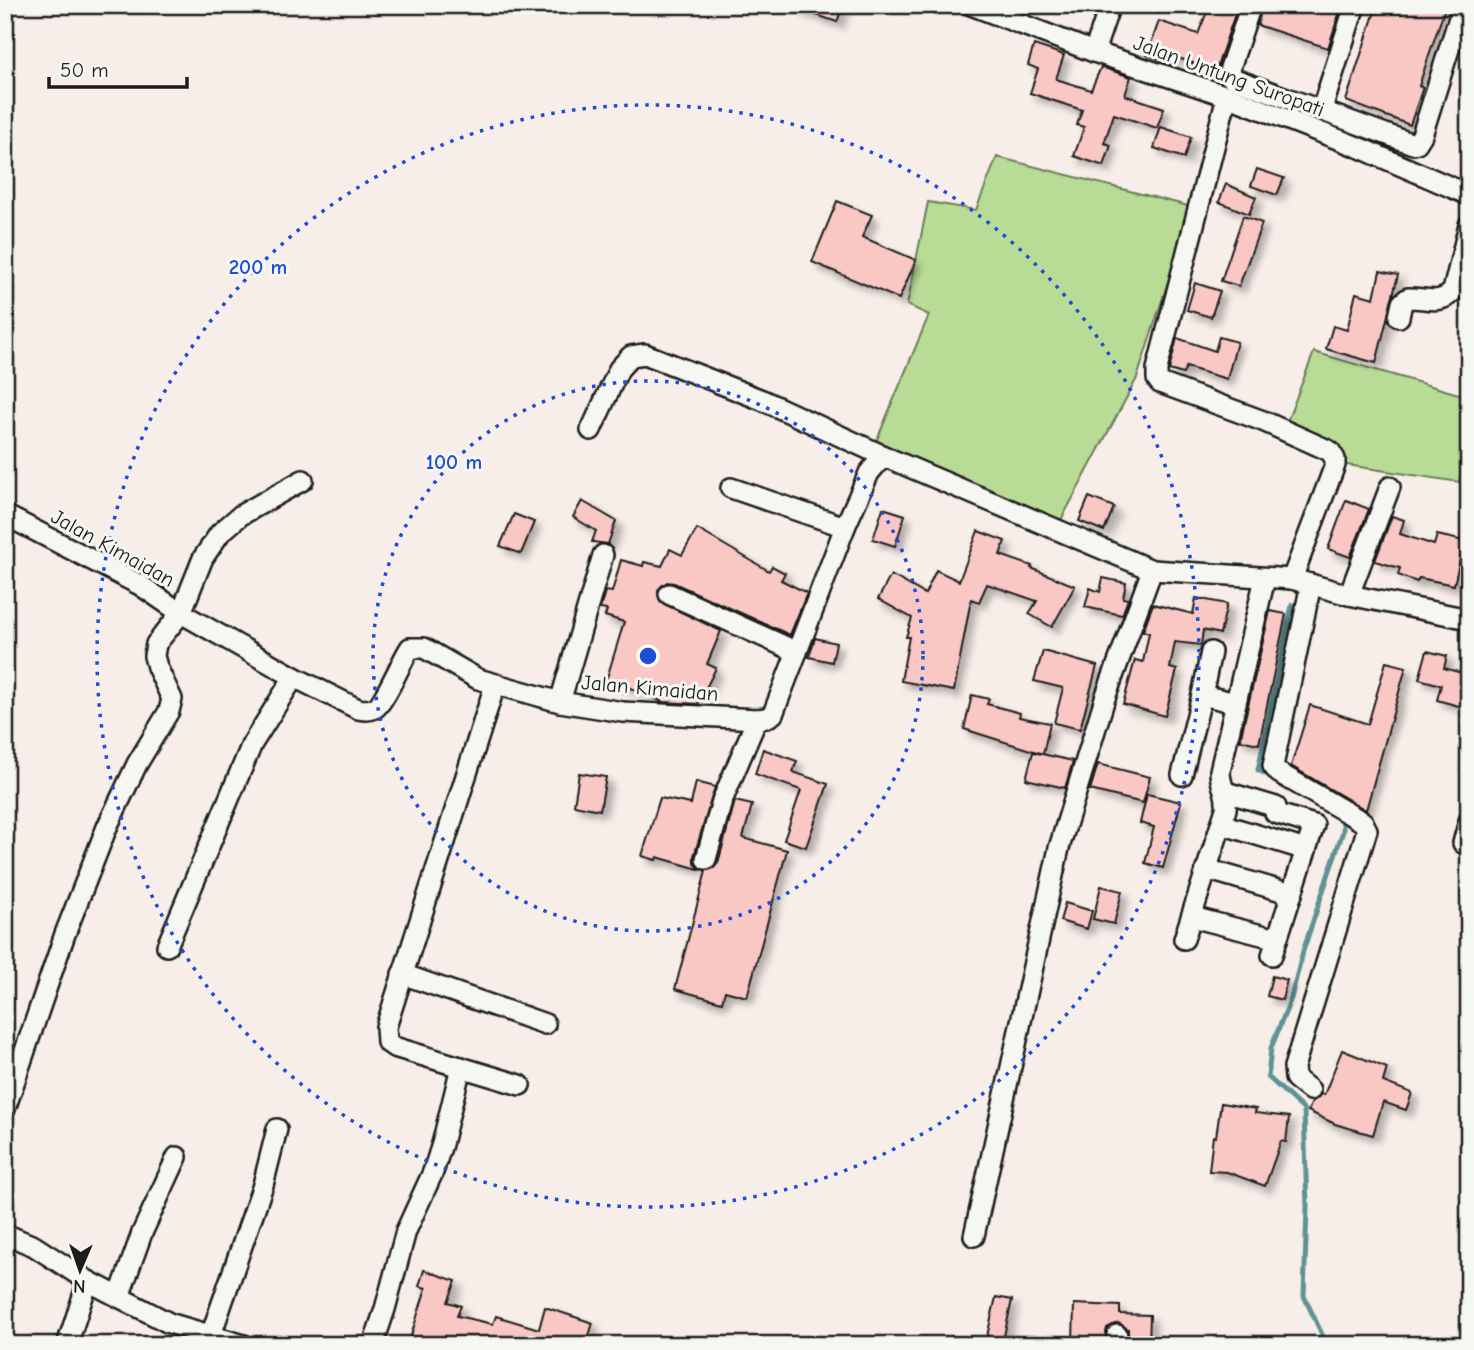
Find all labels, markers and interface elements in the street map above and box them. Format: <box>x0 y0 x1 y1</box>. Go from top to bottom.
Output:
street label: Jalan Untung Suropati <box>1130 30 1328 122</box>
scale bar <box>49 46 187 90</box>
text: 50 m <box>60 58 109 82</box>
text: 200 m <box>229 255 287 279</box>
text: 100 m <box>426 450 482 474</box>
street label: Jalan Kimaidan <box>47 504 179 592</box>
centre of rings <box>636 644 660 668</box>
street label: Jalan Kimaidan <box>580 670 720 706</box>
north arrow <box>46 1234 116 1304</box>
text: N <box>73 1275 86 1297</box>

